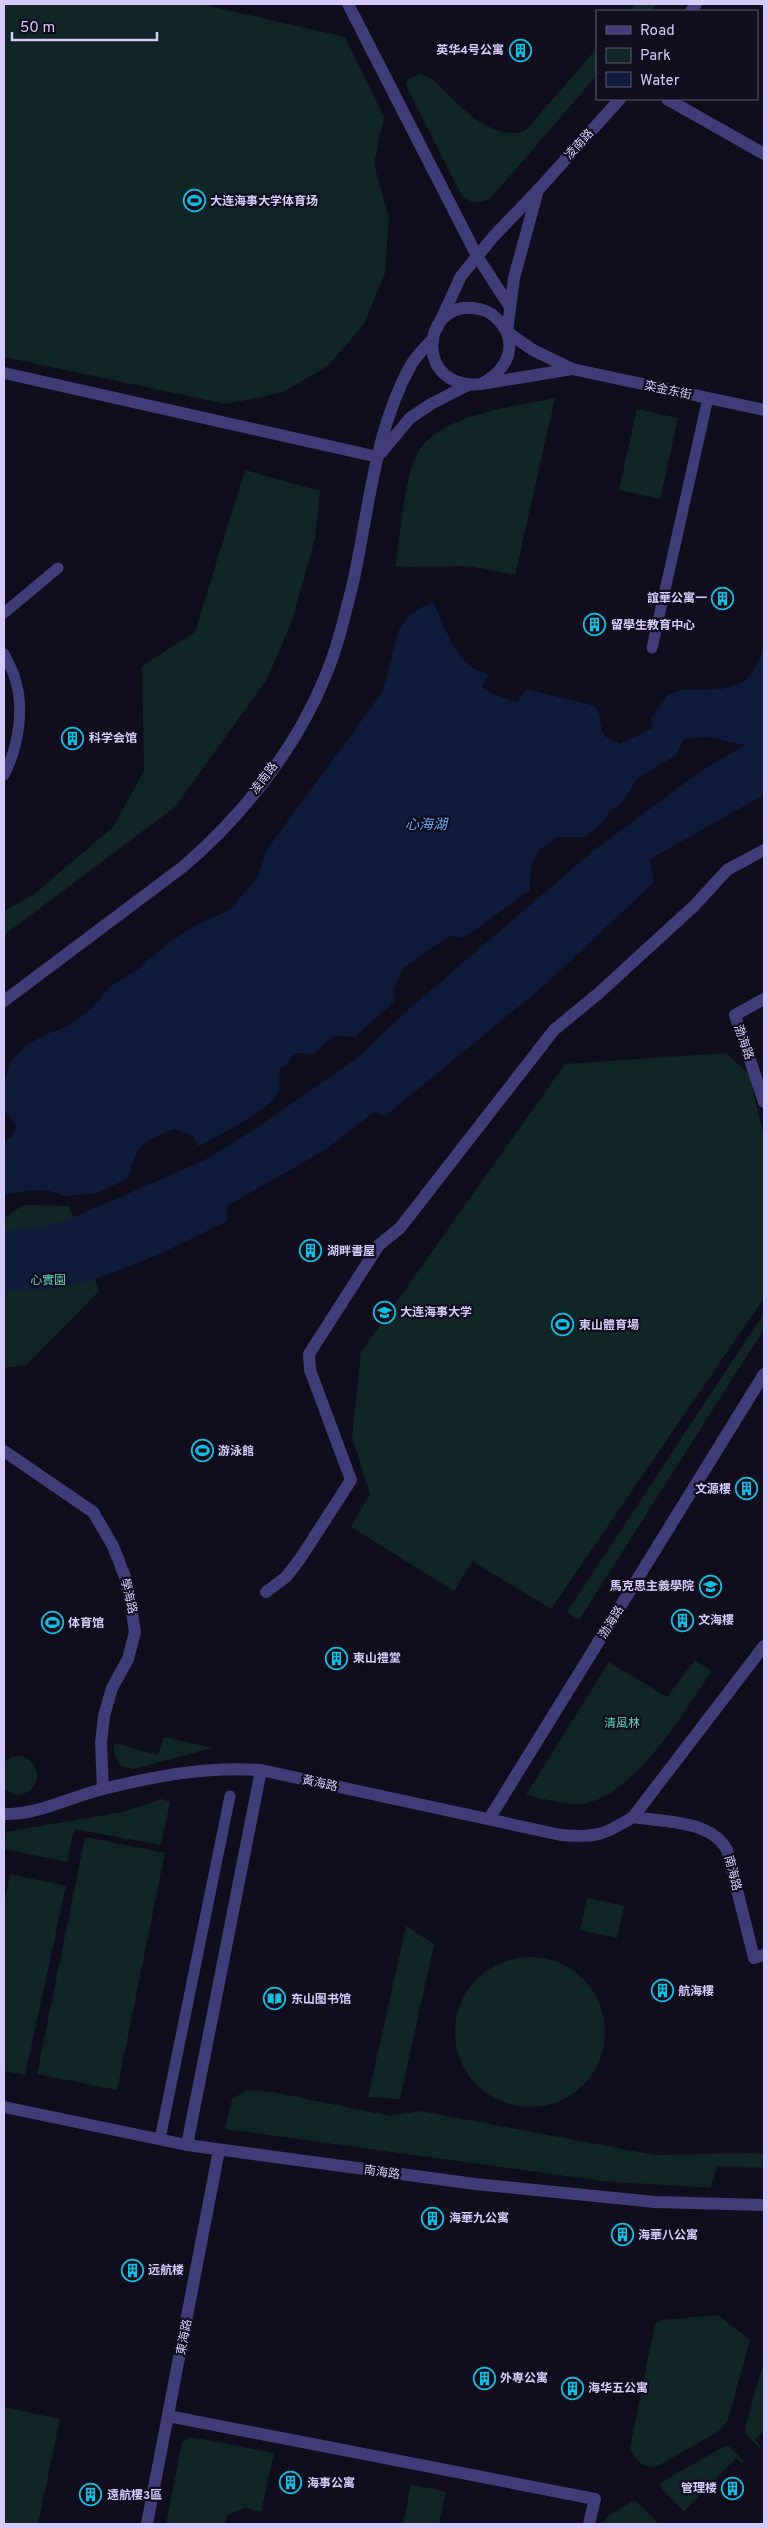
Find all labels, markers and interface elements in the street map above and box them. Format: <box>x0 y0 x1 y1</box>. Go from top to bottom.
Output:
scale bar <box>12 10 158 42</box>
legend <box>596 10 758 100</box>
text: 50 m <box>20 19 55 38</box>
text: Road <box>640 22 675 41</box>
building icon: 英华4号公寓 <box>508 38 532 62</box>
place label: 英华4号公寓 <box>436 43 504 59</box>
text: Park <box>640 47 671 66</box>
text: Water <box>640 72 680 91</box>
street label: 凌南路 <box>562 126 598 163</box>
sports icon: 大连海事大学体育场 <box>182 189 206 213</box>
place label: 大连海事大学体育场 <box>210 194 318 210</box>
street label: 栾金东街 <box>643 378 693 404</box>
building icon: 誼華公寓一 <box>711 586 735 610</box>
place label: 誼華公寓一 <box>647 591 707 607</box>
building icon: 留學生教育中心 <box>583 613 607 637</box>
place label: 留學生教育中心 <box>611 618 695 634</box>
building icon: 科学会馆 <box>61 726 85 750</box>
place label: 科学会馆 <box>89 731 137 747</box>
street label: 凌南路 <box>248 759 282 798</box>
water label: 心海湖 <box>405 817 449 834</box>
street label: 渤海路 <box>730 1023 756 1062</box>
building icon: 湖畔書屋 <box>299 1239 323 1263</box>
place label: 湖畔書屋 <box>327 1244 375 1260</box>
park label: 心實園 <box>30 1273 66 1289</box>
school or university icon: 大连海事大学 <box>372 1300 396 1324</box>
place label: 大连海事大学 <box>400 1305 472 1321</box>
sports icon: 東山體育場 <box>551 1313 575 1337</box>
place label: 東山體育場 <box>579 1318 639 1334</box>
sports icon: 游泳館 <box>190 1439 214 1463</box>
place label: 游泳館 <box>218 1444 254 1460</box>
building icon: 文源樓 <box>735 1477 759 1501</box>
place label: 文源樓 <box>695 1482 731 1498</box>
school or university icon: 馬克思主義學院 <box>698 1574 722 1598</box>
street label: 學海路 <box>116 1577 140 1616</box>
place label: 馬克思主義學院 <box>610 1579 694 1595</box>
street label: 渤海路 <box>596 1603 628 1642</box>
building icon: 文海樓 <box>670 1608 694 1632</box>
sports icon: 体育馆 <box>40 1611 64 1635</box>
place label: 文海樓 <box>698 1613 734 1629</box>
place label: 体育馆 <box>68 1616 104 1632</box>
building icon: 東山禮堂 <box>325 1646 349 1670</box>
place label: 東山禮堂 <box>353 1651 401 1667</box>
park label: 清風林 <box>604 1716 640 1732</box>
street label: 黃海路 <box>301 1772 339 1796</box>
street label: 南海路 <box>720 1854 744 1893</box>
building icon: 航海樓 <box>650 1979 674 2003</box>
place label: 航海樓 <box>678 1984 714 2000</box>
library icon: 东山图书馆 <box>263 1987 287 2011</box>
place label: 东山图书馆 <box>291 1992 351 2008</box>
street label: 南海路 <box>363 2163 401 2183</box>
building icon: 海華九公寓 <box>421 2206 445 2230</box>
place label: 海華九公寓 <box>449 2211 509 2227</box>
building icon: 海華八公寓 <box>610 2223 634 2247</box>
place label: 海華八公寓 <box>638 2228 698 2244</box>
building icon: 远航楼 <box>120 2258 144 2282</box>
place label: 远航楼 <box>148 2263 184 2279</box>
street label: 東海路 <box>174 2318 196 2356</box>
building icon: 外專公寓 <box>472 2366 496 2390</box>
place label: 外專公寓 <box>500 2371 548 2387</box>
building icon: 海华五公寓 <box>560 2376 584 2400</box>
place label: 海华五公寓 <box>588 2381 648 2397</box>
building icon: 海事公寓 <box>279 2471 303 2495</box>
place label: 海事公寓 <box>307 2476 355 2492</box>
building icon: 管理楼 <box>721 2476 745 2500</box>
place label: 管理楼 <box>681 2481 717 2497</box>
building icon: 遠航樓3區 <box>79 2483 103 2507</box>
place label: 遠航樓3區 <box>107 2488 162 2504</box>

